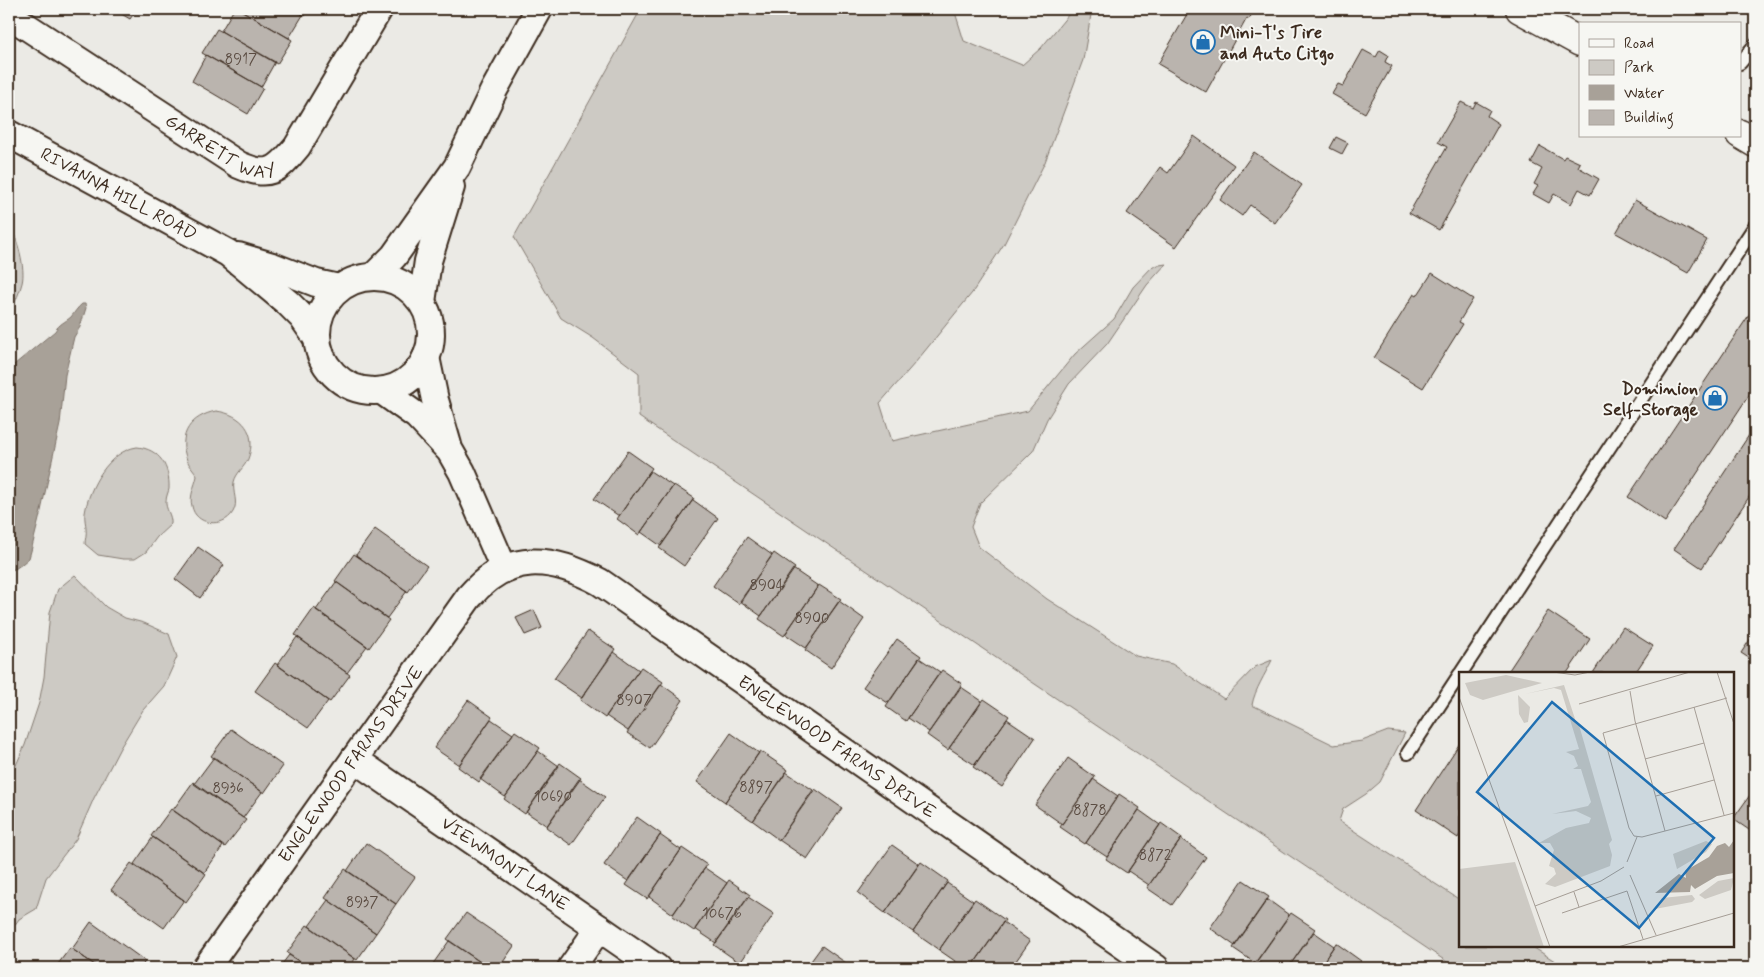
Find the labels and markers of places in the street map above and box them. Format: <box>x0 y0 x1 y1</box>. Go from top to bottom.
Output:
place label: Mini-T's Tire and Auto Citgo <box>1220 21 1334 66</box>
shop icon: Mini-T's Tire and Auto Citgo <box>1190 29 1216 55</box>
place label: Dominion Self-Storage <box>1603 377 1699 422</box>
shop icon: Dominion Self-Storage <box>1702 385 1728 411</box>

